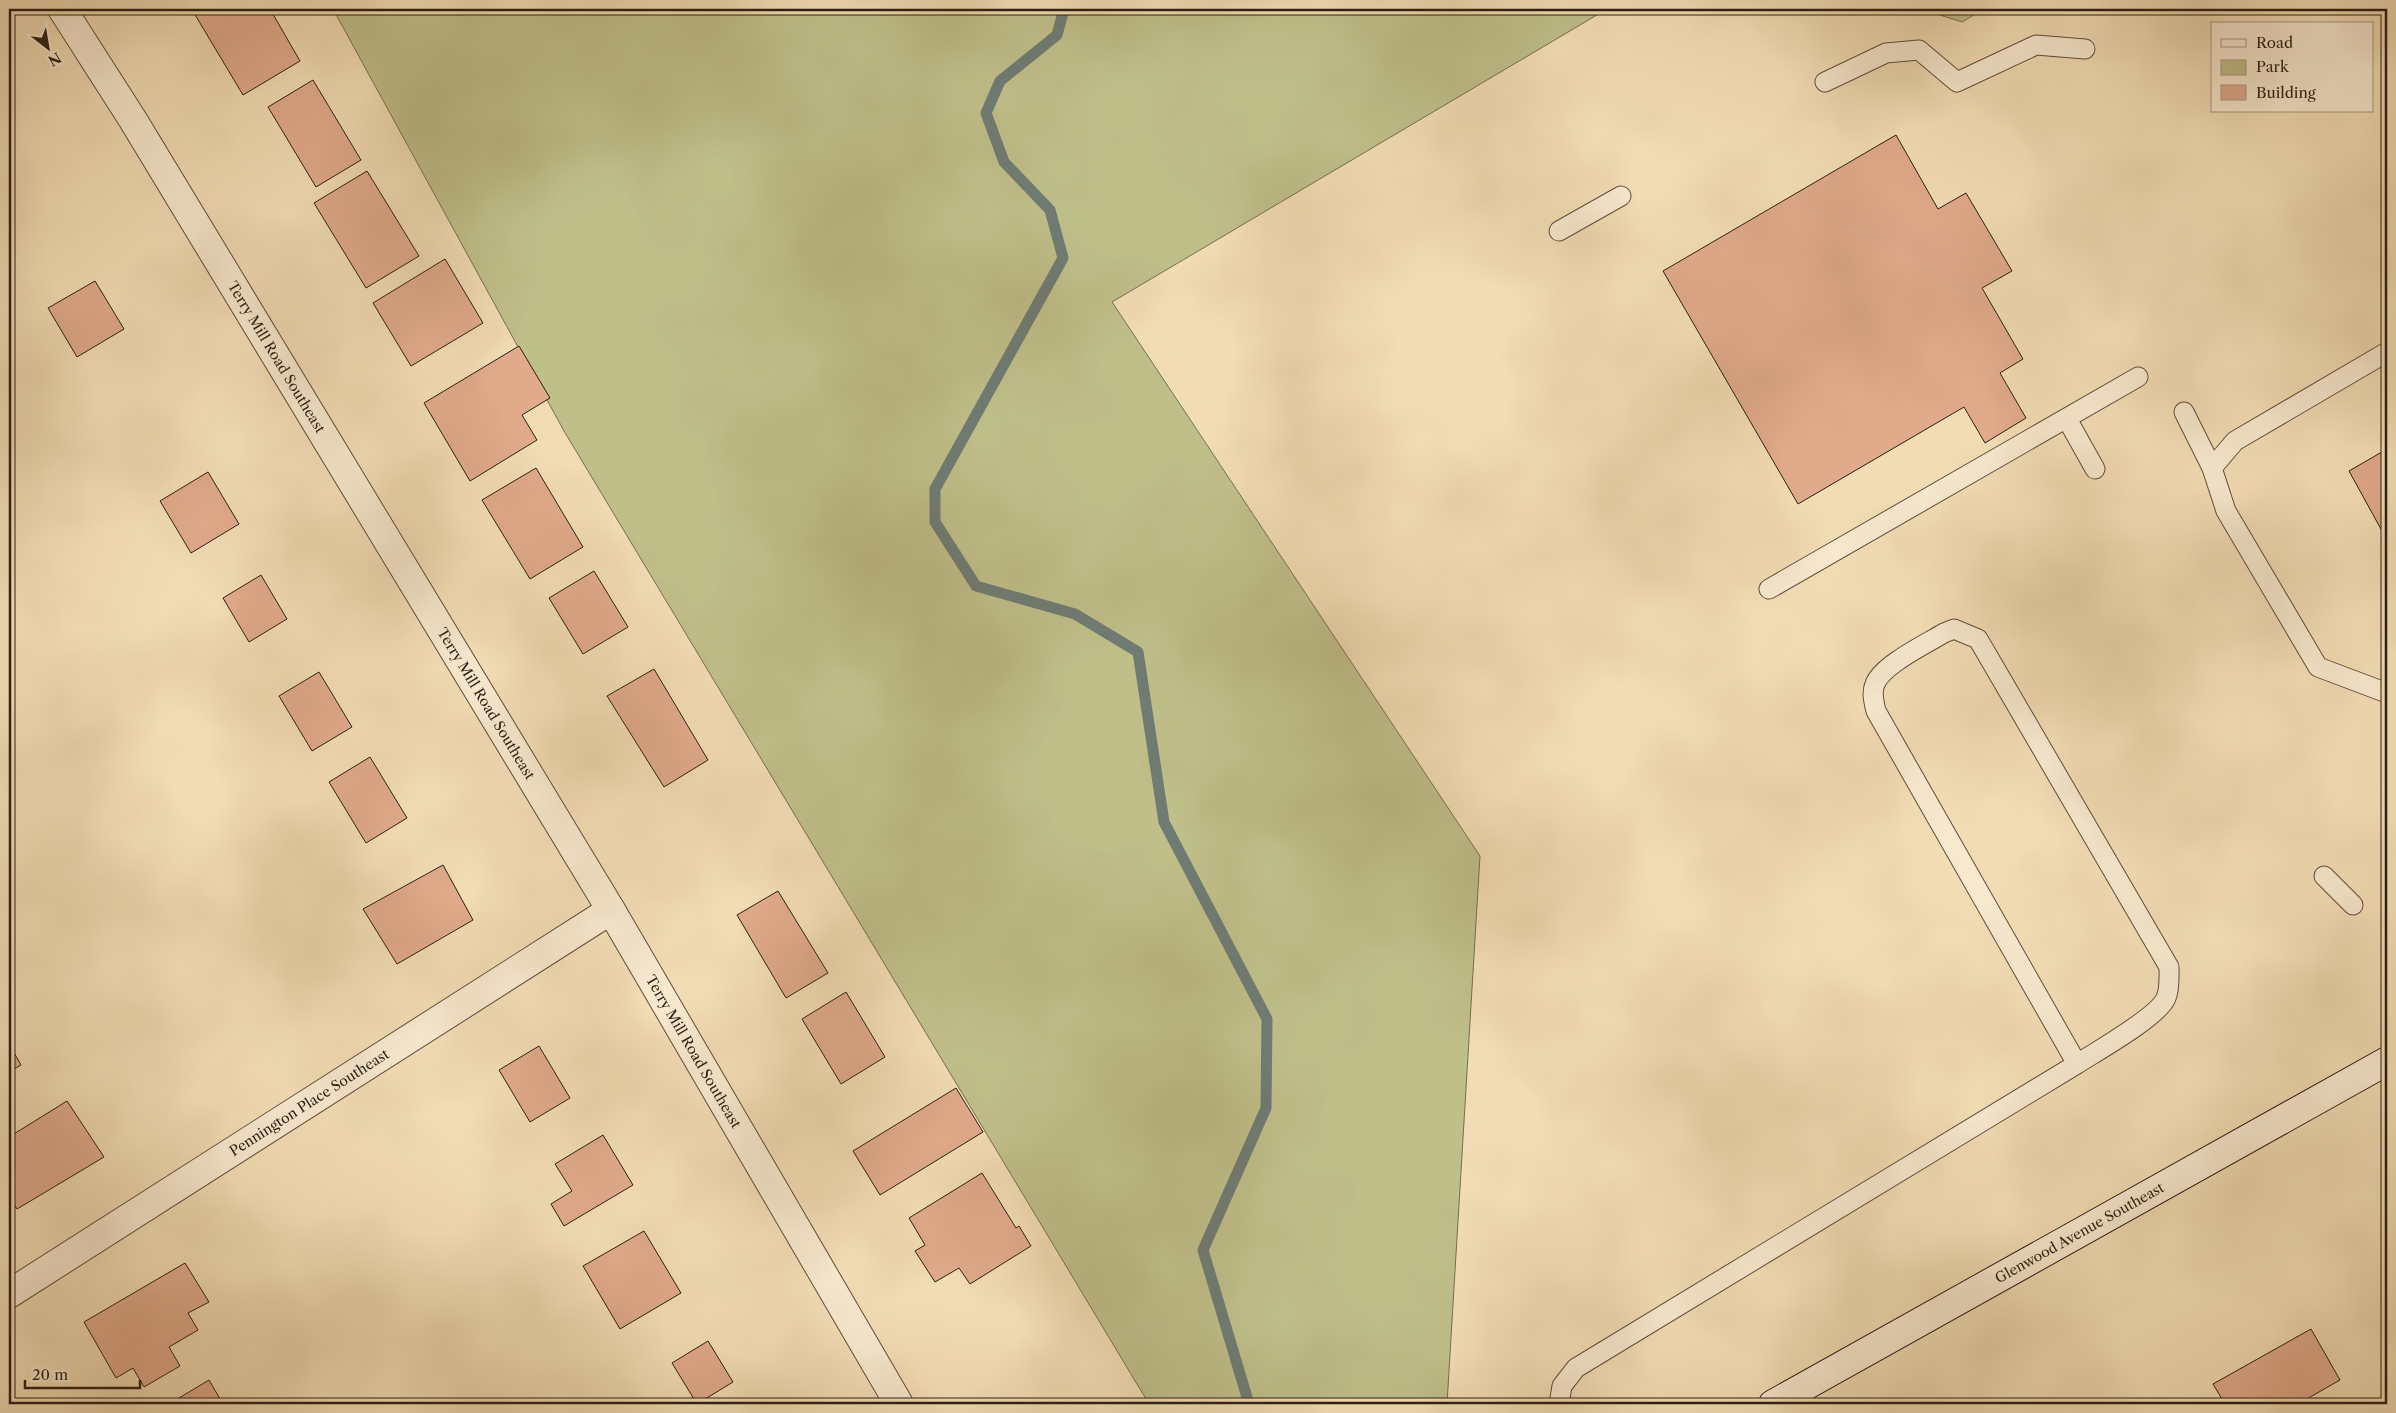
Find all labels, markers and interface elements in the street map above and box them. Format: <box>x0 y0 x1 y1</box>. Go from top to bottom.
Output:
north arrow <box>22 22 72 72</box>
legend <box>2211 22 2374 112</box>
text: Road <box>2256 33 2293 52</box>
text: N <box>45 48 65 70</box>
text: Park <box>2256 57 2290 76</box>
text: Building <box>2256 83 2316 102</box>
street label: Terry Mill Road Southeast <box>224 278 329 436</box>
street label: Terry Mill Road Southeast <box>433 624 539 783</box>
street label: Terry Mill Road Southeast <box>642 972 745 1131</box>
street label: Pennington Place Southeast <box>226 1045 392 1160</box>
street label: Glenwood Avenue Southeast <box>1992 1178 2167 1287</box>
scale bar <box>25 1358 140 1390</box>
text: 20 m <box>32 1365 68 1384</box>

